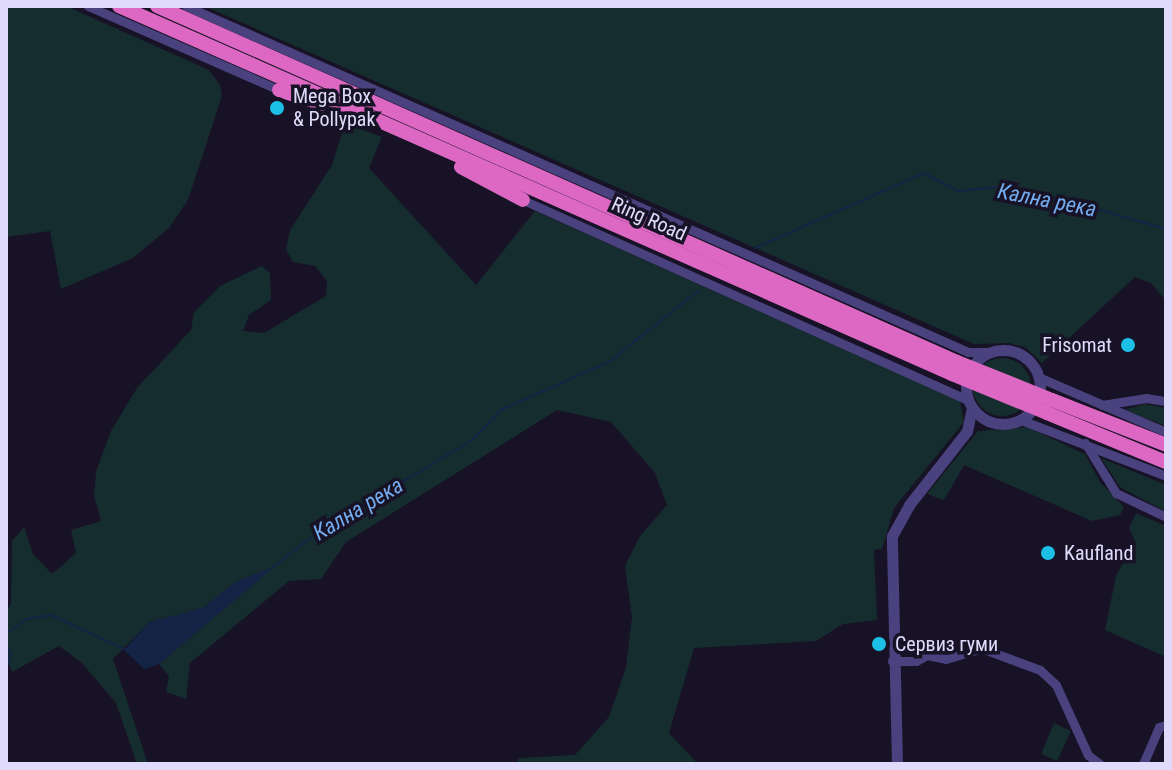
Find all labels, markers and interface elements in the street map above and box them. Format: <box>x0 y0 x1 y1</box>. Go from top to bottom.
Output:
place label: Mega Box & Pollypak <box>293 84 375 131</box>
marker: Mega Box & Pollypak <box>268 99 286 117</box>
water label: Кална река <box>995 177 1099 223</box>
street label: Ring Road <box>608 192 690 246</box>
place label: Frisomat <box>1042 333 1112 357</box>
marker: Frisomat <box>1119 336 1137 354</box>
water label: Кална река <box>308 472 408 546</box>
place label: Kaufland <box>1064 541 1133 565</box>
marker: Kaufland <box>1039 544 1057 562</box>
place label: Сервиз гуми <box>895 632 998 656</box>
marker: Сервиз гуми <box>870 635 888 653</box>

